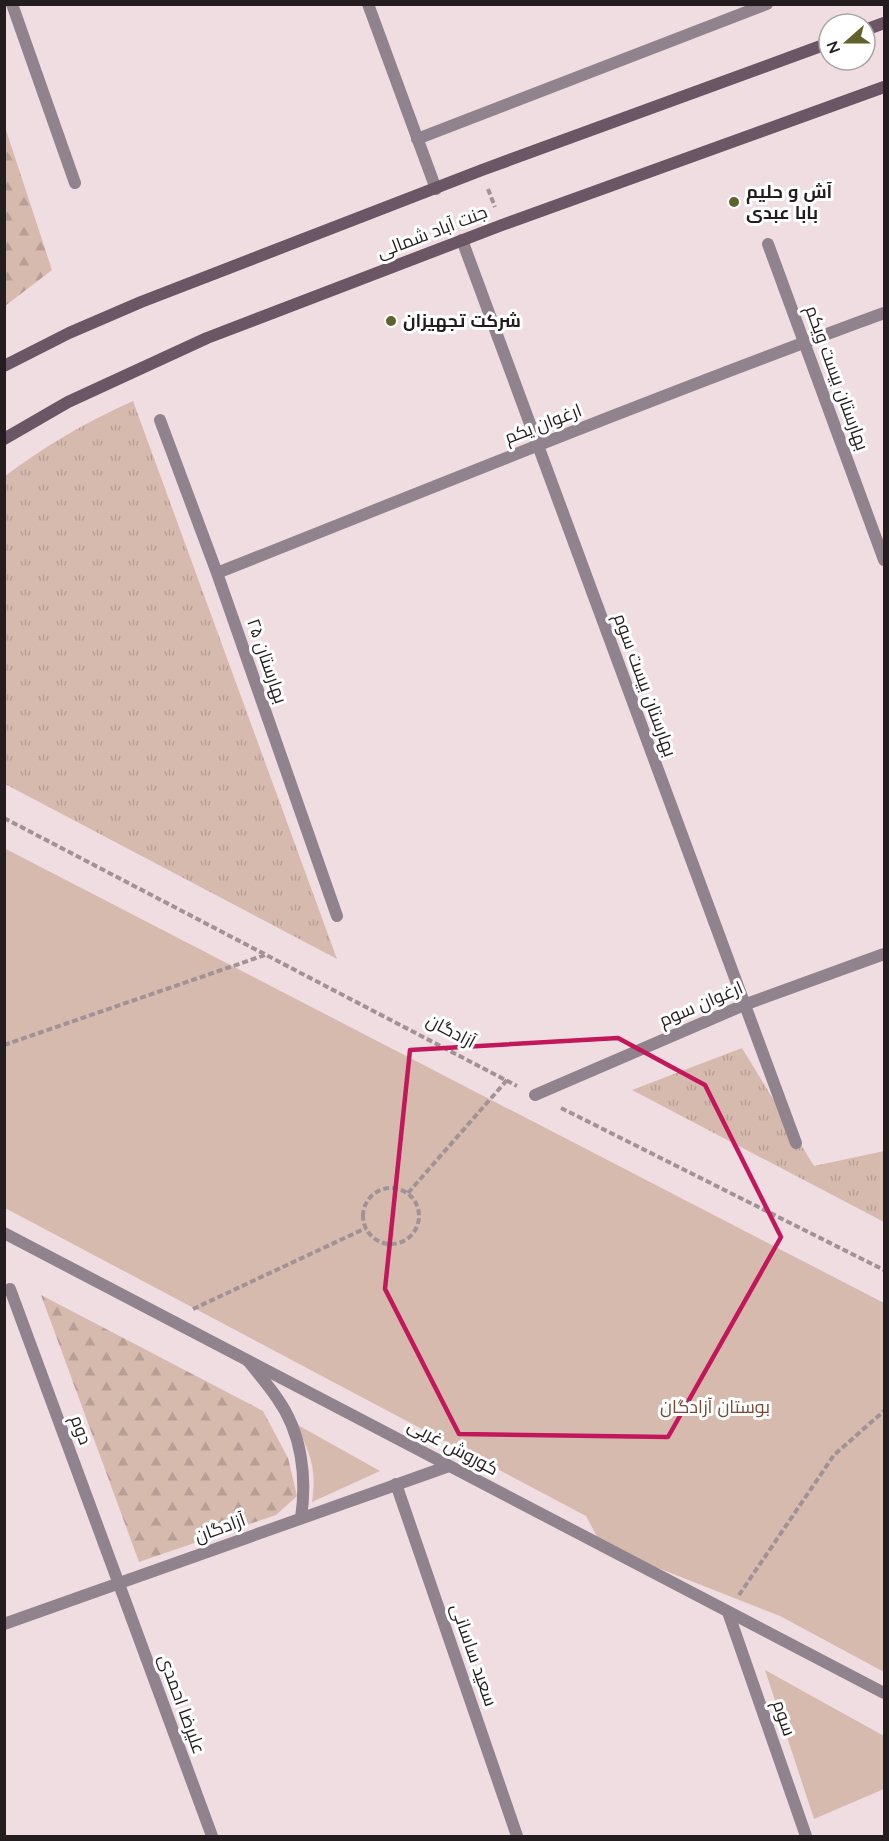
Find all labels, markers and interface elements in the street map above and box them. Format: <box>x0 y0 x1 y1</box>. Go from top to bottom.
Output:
north arrow <box>817 12 877 72</box>
text: N <box>822 38 844 56</box>
place label: آش و حلیم بابا عبدی <box>746 180 833 224</box>
marker: آش و حلیم بابا عبدی <box>727 195 741 209</box>
street label: جنت آباد شمالی <box>373 200 490 263</box>
street label: بهارستان بیست ویکم <box>800 302 874 454</box>
place label: شرکت تجهیزان <box>403 309 521 332</box>
marker: شرکت تجهیزان <box>384 314 398 328</box>
street label: ارغوان یکم <box>501 398 585 450</box>
street label: بهارستان بیست سوم <box>608 610 682 760</box>
street label: بهارستان ۲۵ <box>242 615 293 706</box>
street label: ارغوان سوم <box>655 976 747 1032</box>
street label: آزادگان <box>423 1008 480 1053</box>
park label: بوستان آزادگان <box>660 1395 770 1418</box>
street label: دوم <box>65 1412 97 1448</box>
street label: کوروش غربی <box>404 1413 503 1480</box>
street label: آزادگان <box>191 1508 249 1547</box>
street label: سعید ساسانی <box>446 1600 503 1709</box>
street label: علیرضا احمدی <box>154 1651 211 1757</box>
street label: سوم <box>767 1697 801 1739</box>

